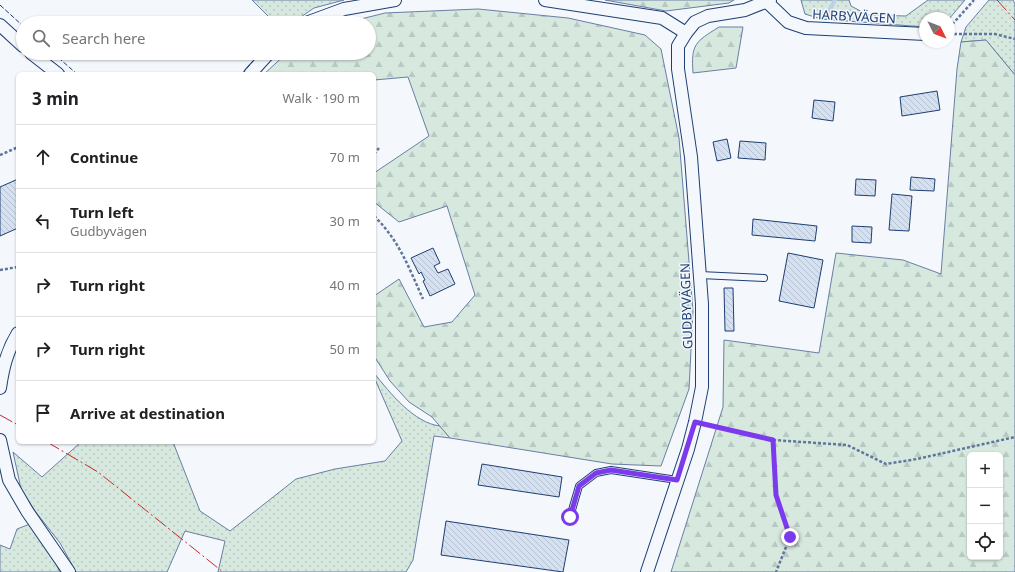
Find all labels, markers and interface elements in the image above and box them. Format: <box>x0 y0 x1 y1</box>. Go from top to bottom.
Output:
street label: HARBYVÄGEN <box>812 5 896 27</box>
north arrow <box>919 12 955 48</box>
search box <box>16 16 376 60</box>
icon: search <box>30 27 52 49</box>
text: Search here <box>62 28 145 48</box>
text: 3 min <box>32 87 79 110</box>
text: Walk · 190 m <box>282 89 360 107</box>
icon: ahead <box>32 146 54 168</box>
text: Continue <box>70 147 138 167</box>
text: 70 m <box>330 148 360 166</box>
text: Turn left <box>70 202 134 222</box>
icon: left <box>32 210 54 232</box>
text: 30 m <box>330 212 360 230</box>
text: Gudbyvägen <box>70 222 147 240</box>
street label: GUDBYVÄGEN <box>676 263 696 349</box>
icon: right <box>32 274 54 296</box>
text: Turn right <box>70 275 145 295</box>
text: 40 m <box>330 276 360 294</box>
icon: right <box>32 338 54 360</box>
text: Turn right <box>70 339 145 359</box>
text: 50 m <box>330 340 360 358</box>
icon: arrive <box>32 402 54 424</box>
text: Arrive at destination <box>70 403 225 423</box>
map controls <box>967 452 1003 560</box>
button: + <box>967 452 1003 488</box>
button: − <box>967 488 1003 524</box>
route start <box>561 508 579 526</box>
button: locate <box>967 524 1003 560</box>
route end <box>781 528 799 546</box>

